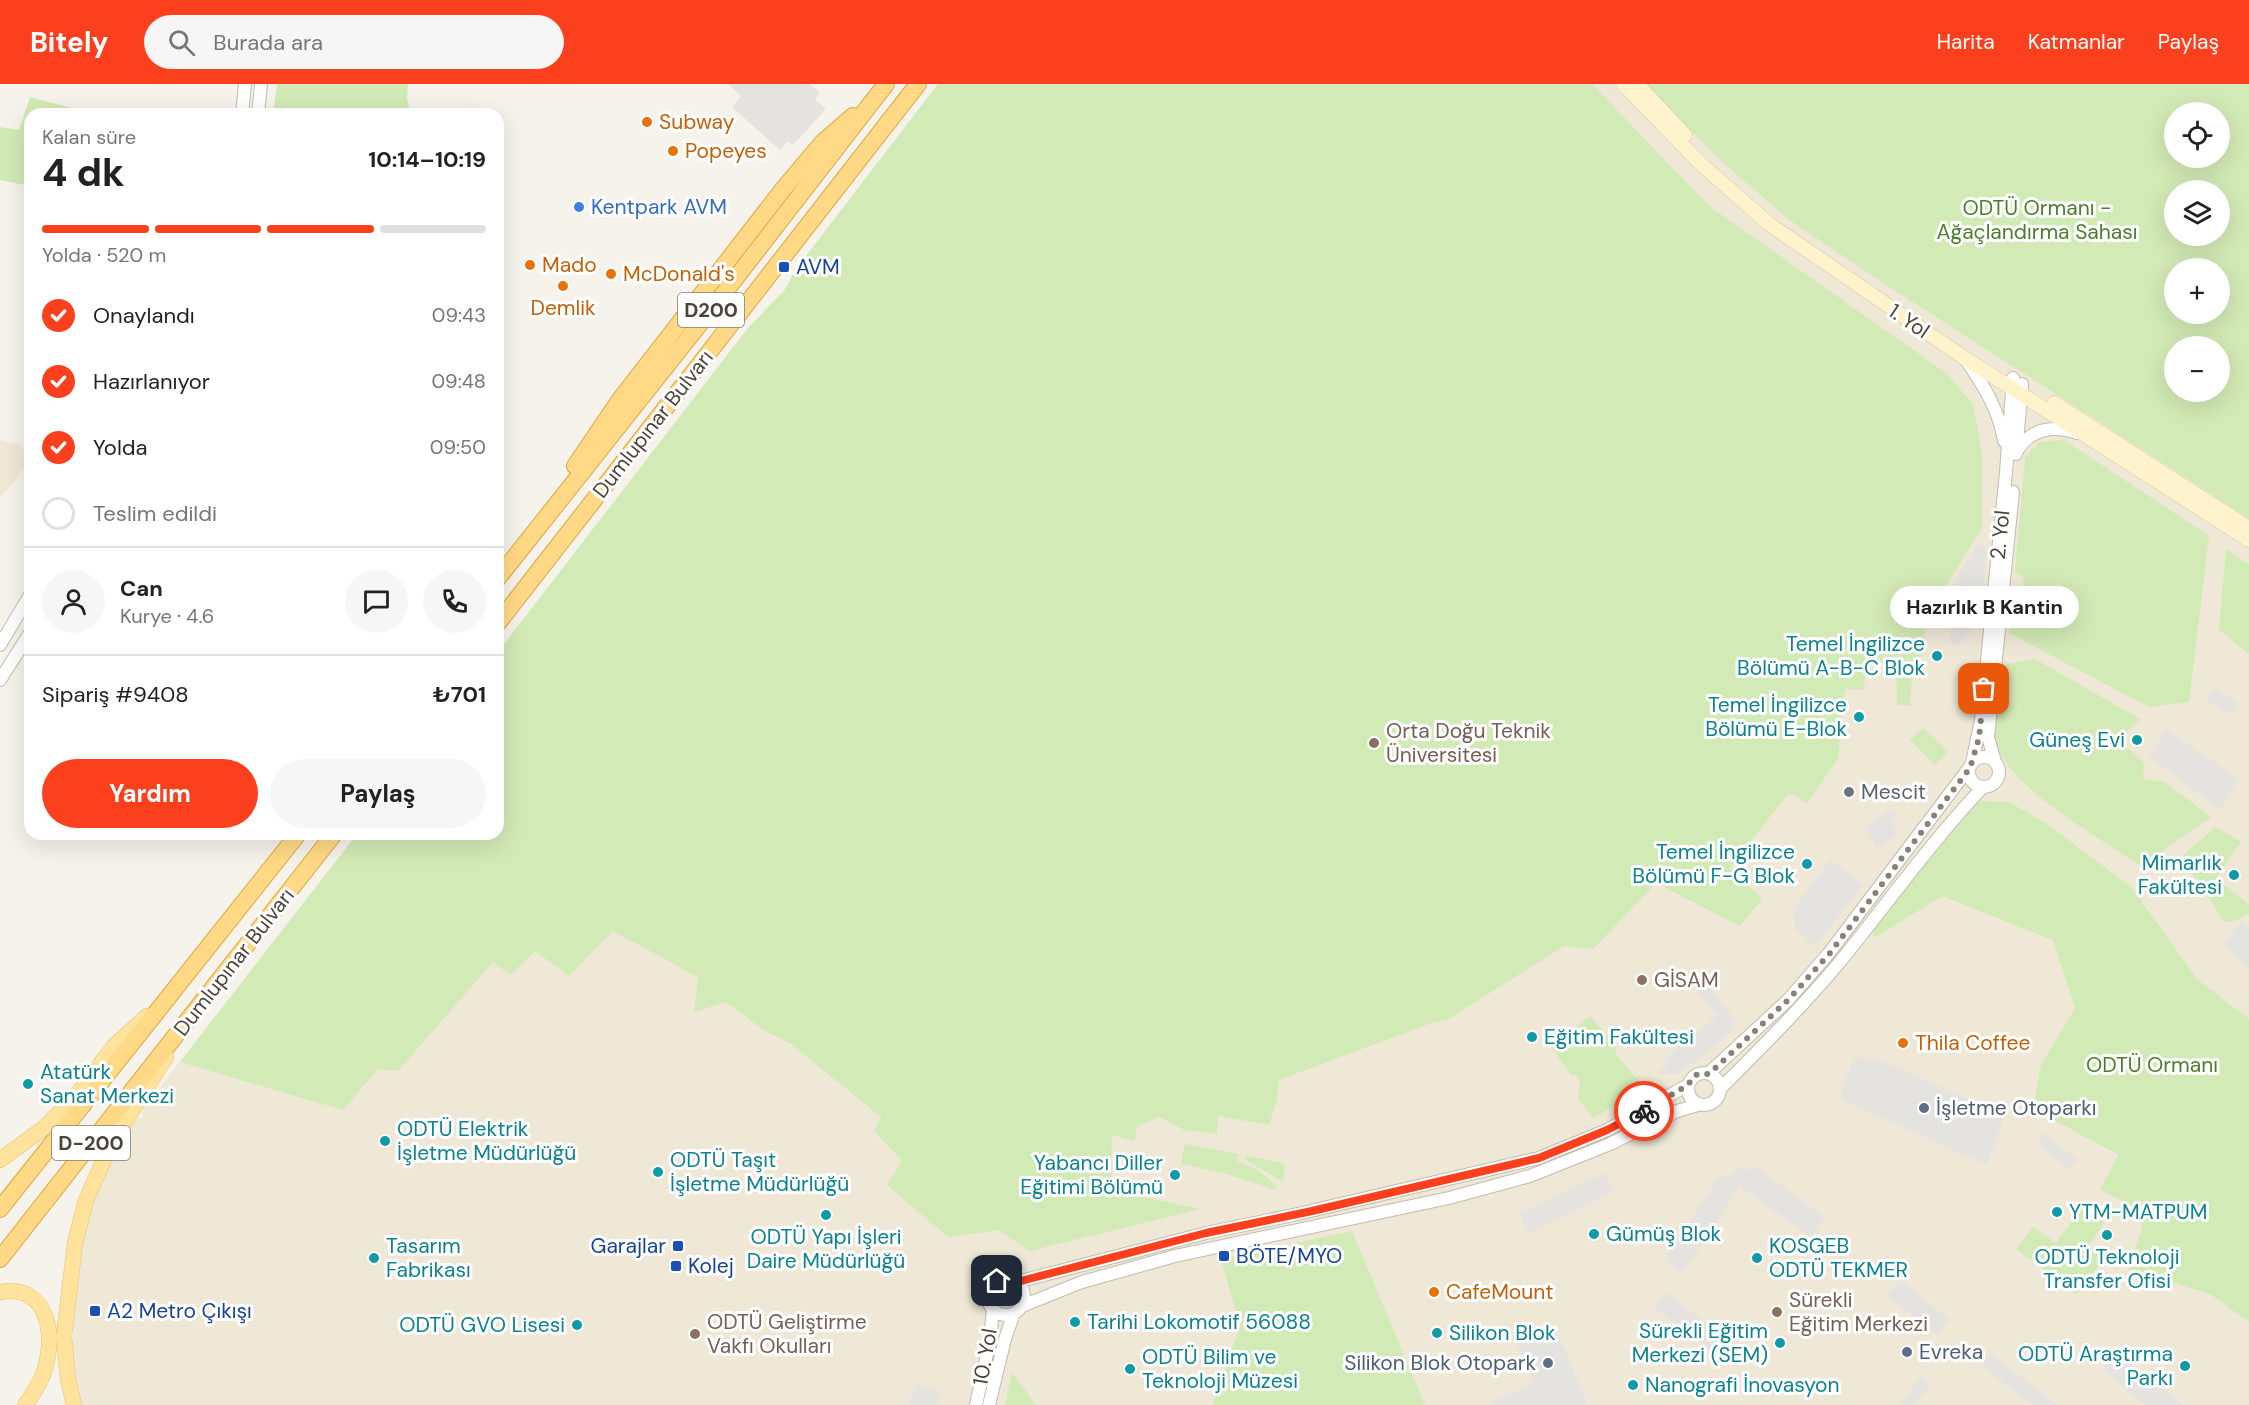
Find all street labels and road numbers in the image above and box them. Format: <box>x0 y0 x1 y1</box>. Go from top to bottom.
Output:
road number: D200 <box>678 293 744 327</box>
street label: 1. Yol <box>1883 297 1935 345</box>
street label: Dumlupınar Bulvarı <box>586 344 720 504</box>
street label: 2. Yol <box>1983 509 2017 561</box>
street label: Dumlupınar Bulvarı <box>167 882 301 1042</box>
road number: D-200 <box>52 1126 130 1160</box>
street label: 10. Yol <box>966 1326 1004 1388</box>

